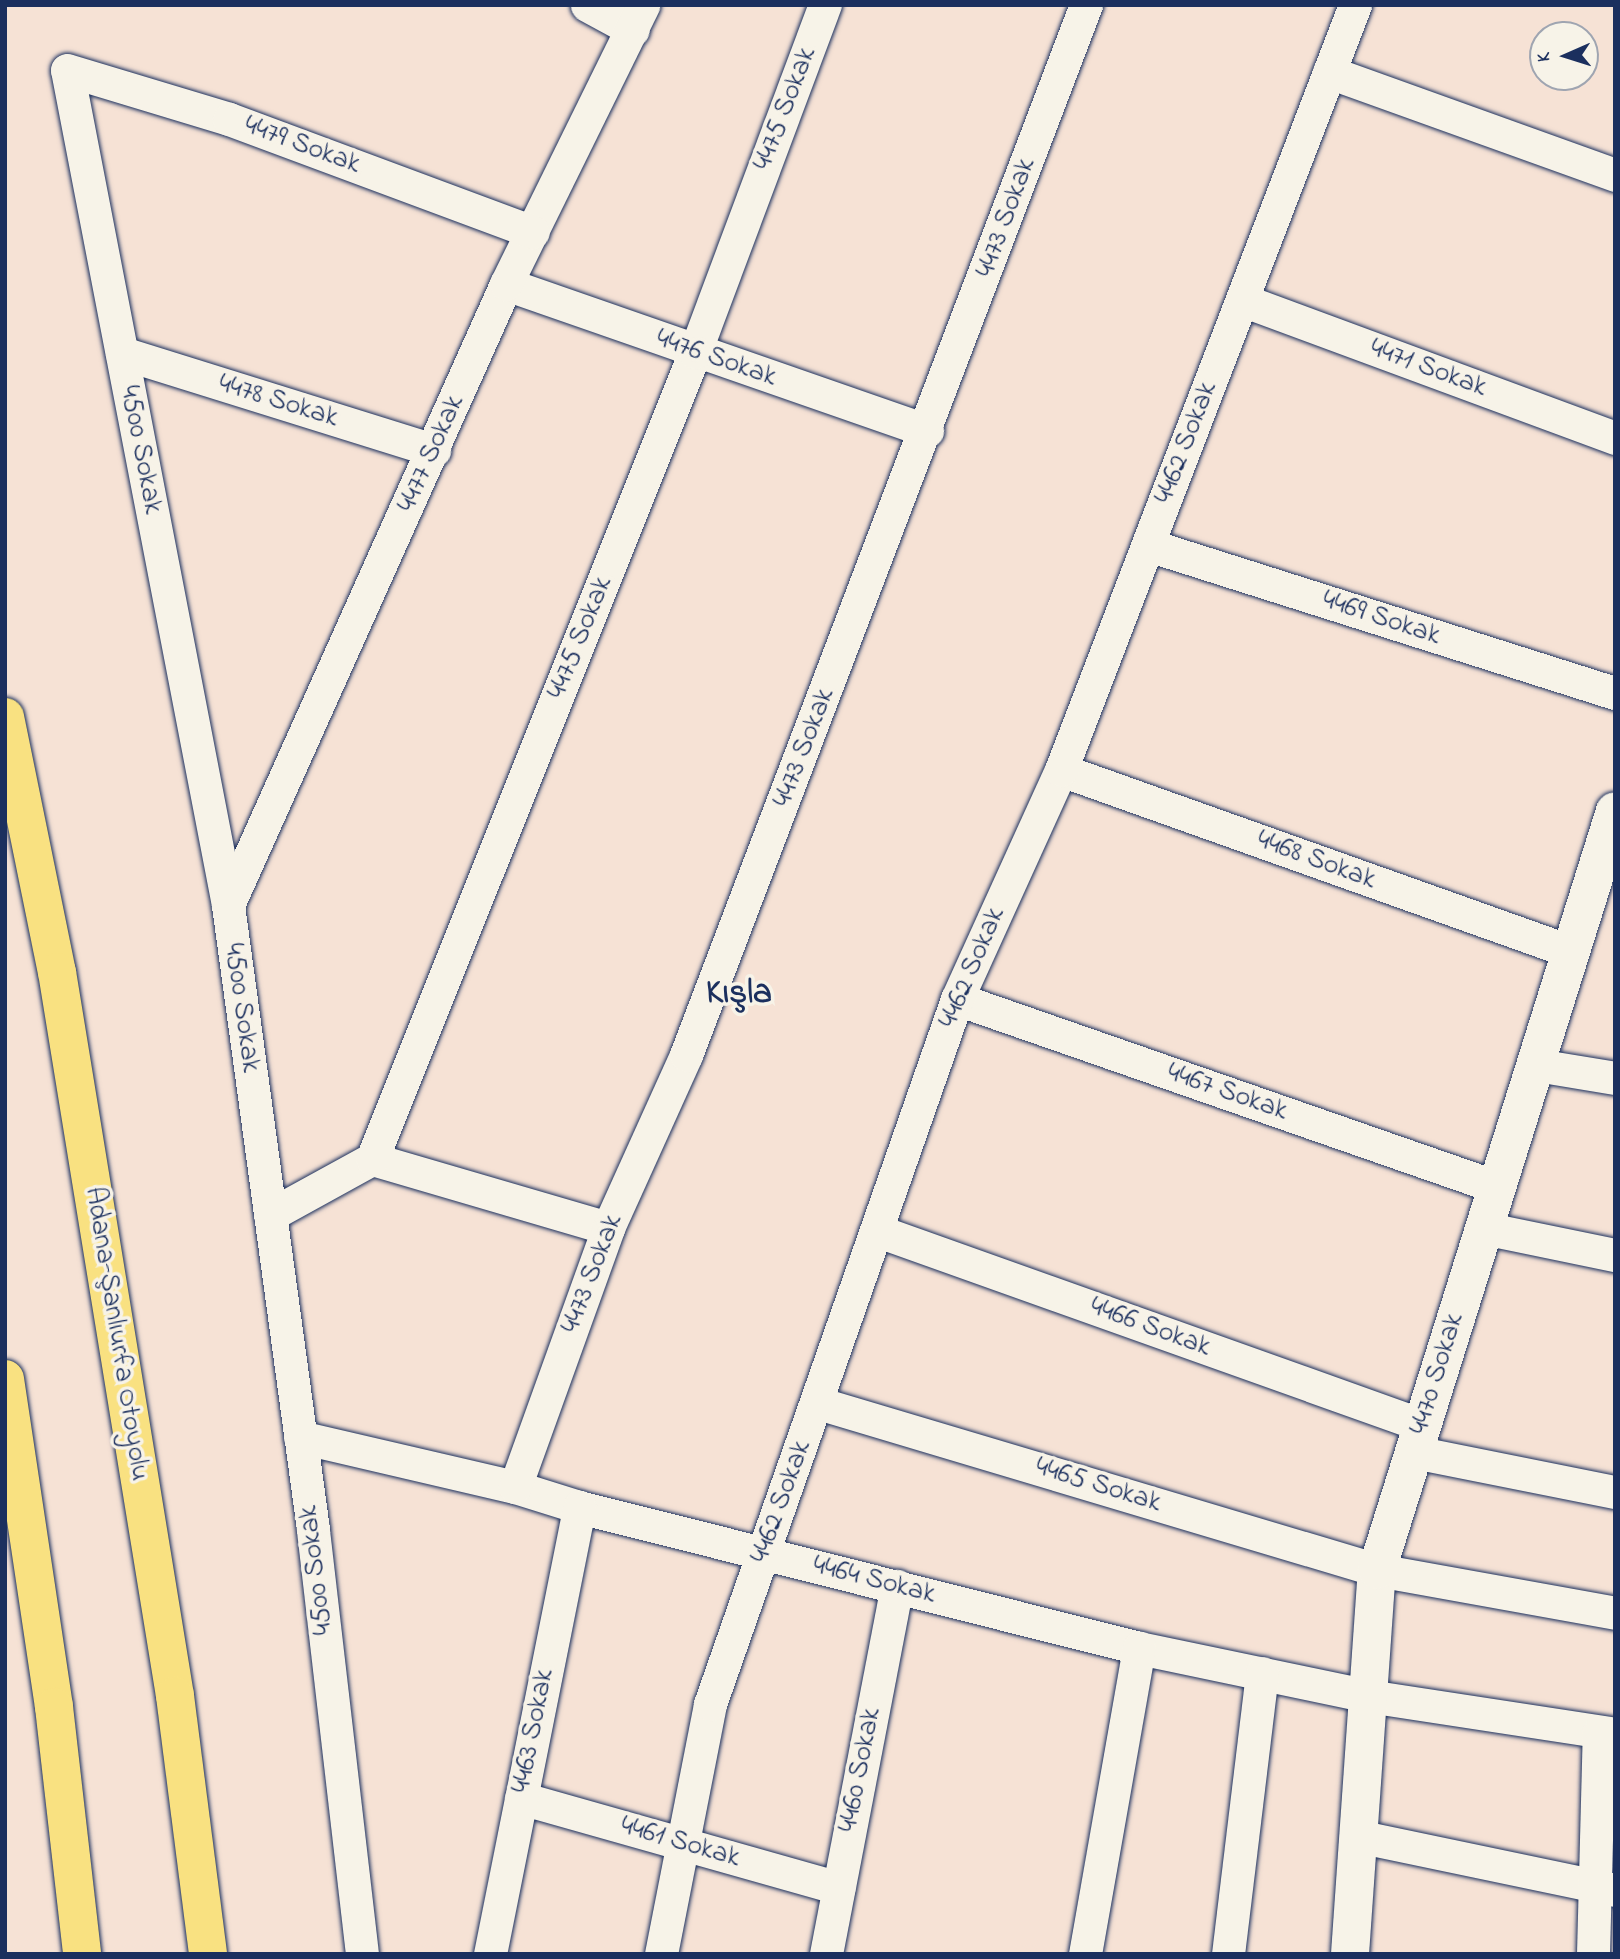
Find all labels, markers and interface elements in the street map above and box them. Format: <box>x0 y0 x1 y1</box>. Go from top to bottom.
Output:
north arrow <box>1529 21 1599 91</box>
street label: 4475 Sokak <box>747 43 825 175</box>
text: K <box>1531 52 1558 62</box>
street label: 4479 Sokak <box>239 109 365 183</box>
street label: 4473 Sokak <box>970 154 1044 282</box>
street label: 4476 Sokak <box>651 323 781 395</box>
street label: 4471 Sokak <box>1365 332 1491 406</box>
street label: 4478 Sokak <box>214 368 342 436</box>
street label: 4462 Sokak <box>1148 377 1226 509</box>
street label: 4500 Sokak <box>111 383 169 517</box>
street label: 4477 Sokak <box>391 390 473 518</box>
street label: 4475 Sokak <box>541 572 621 704</box>
street label: 4469 Sokak <box>1318 584 1444 654</box>
street label: 4473 Sokak <box>767 684 843 812</box>
street label: 4468 Sokak <box>1252 824 1380 898</box>
street label: 4462 Sokak <box>933 903 1013 1033</box>
street label: 4500 Sokak <box>215 941 267 1075</box>
district label: Kışla <box>706 973 772 1015</box>
street label: 4467 Sokak <box>1162 1057 1292 1129</box>
street label: Adana-Şanlıurfa Otoyolu <box>76 1185 156 1483</box>
street label: 4473 Sokak <box>555 1210 631 1338</box>
street label: 4466 Sokak <box>1085 1291 1215 1365</box>
street label: 4470 Sokak <box>1404 1309 1472 1439</box>
street label: 4462 Sokak <box>744 1436 820 1568</box>
street label: 4465 Sokak <box>1031 1451 1165 1521</box>
street label: 4500 Sokak <box>292 1503 342 1637</box>
street label: 4464 Sokak <box>809 1550 939 1612</box>
street label: 4463 Sokak <box>506 1666 562 1796</box>
street label: 4460 Sokak <box>833 1705 889 1835</box>
street label: 4461 Sokak <box>616 1810 744 1876</box>

